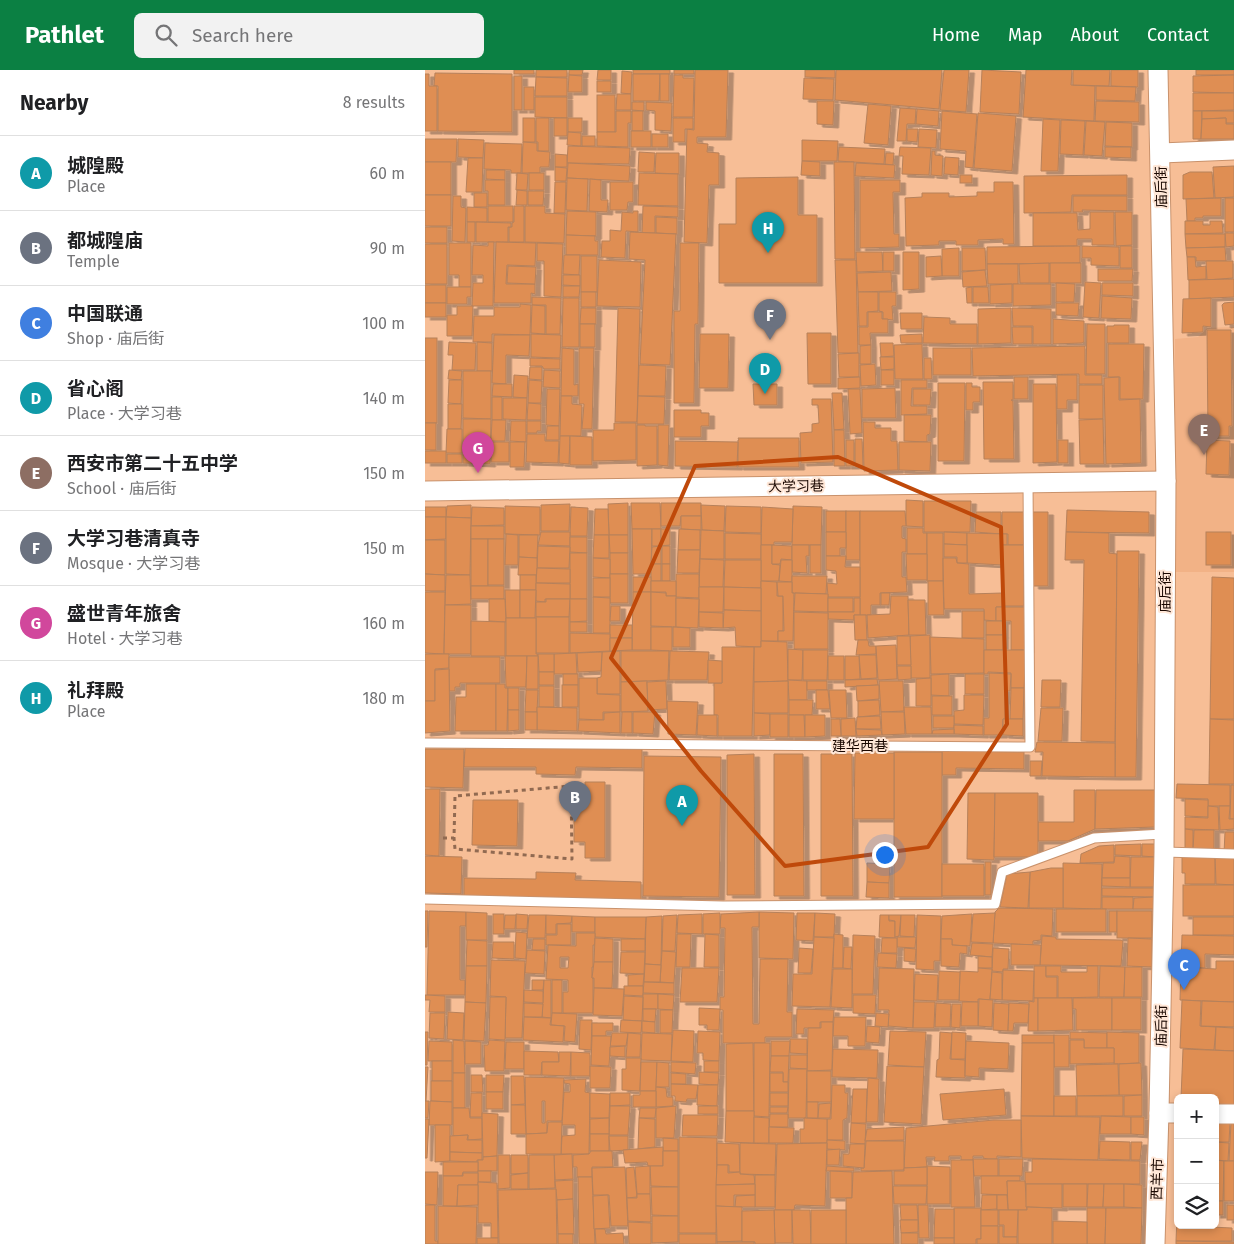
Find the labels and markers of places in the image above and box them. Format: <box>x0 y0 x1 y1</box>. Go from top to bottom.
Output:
pin: H <box>752 212 784 253</box>
pin: F <box>754 299 786 340</box>
pin: D <box>749 353 781 394</box>
pin: E <box>1188 414 1220 455</box>
pin: G <box>462 432 494 473</box>
pin: B <box>559 781 591 822</box>
pin: A <box>666 785 698 826</box>
pin: C <box>1168 949 1200 990</box>

